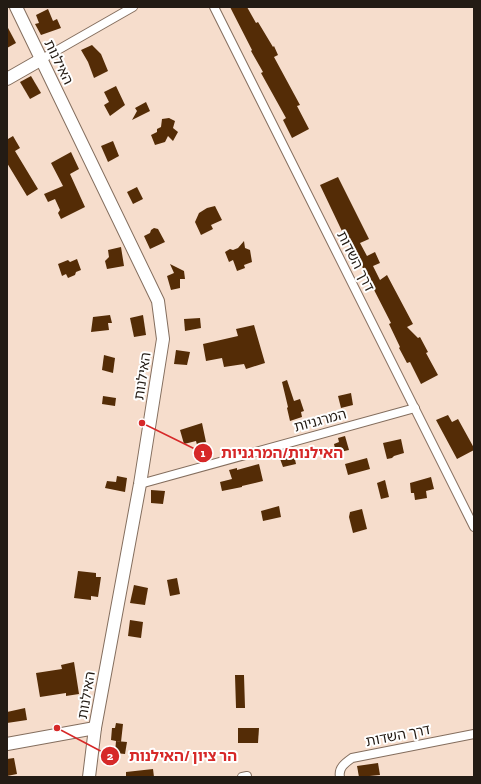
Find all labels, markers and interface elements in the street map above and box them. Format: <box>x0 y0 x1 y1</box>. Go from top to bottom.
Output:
street label: האילנות <box>40 37 77 87</box>
street label: דרך השדות <box>333 228 378 295</box>
street label: האילנות <box>130 351 155 401</box>
street label: המרגניות <box>292 405 348 436</box>
callout: האילנות/המרגניות <box>193 440 351 467</box>
text: האילנות/המרגניות <box>221 444 343 462</box>
text: 1 <box>201 446 206 460</box>
street label: האילנות <box>74 670 99 720</box>
street label: דרך השדות <box>364 721 432 750</box>
callout: הר ציון /האילנות <box>100 742 245 769</box>
text: הר ציון /האילנות <box>129 747 237 765</box>
text: 2 <box>107 749 114 763</box>

